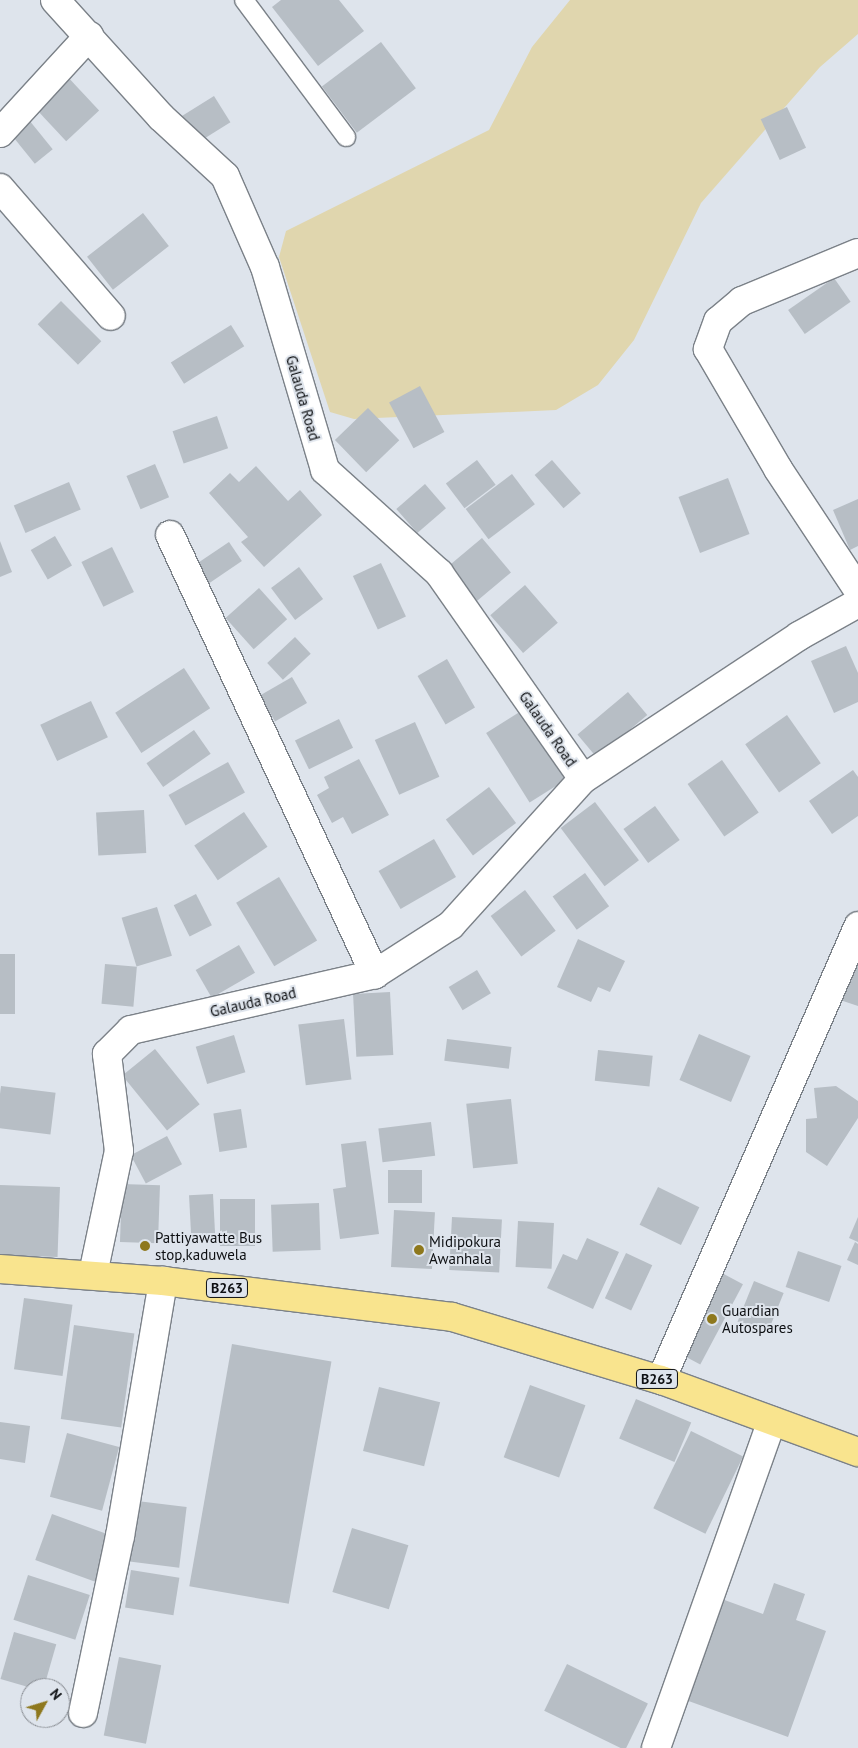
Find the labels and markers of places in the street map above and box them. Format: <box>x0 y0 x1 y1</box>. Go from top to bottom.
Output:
place label: Pattiyawatte Bus stop,kaduwela <box>155 1228 262 1263</box>
place label: Midipokura Awanhala <box>429 1232 501 1267</box>
marker: Pattiyawatte Bus stop,kaduwela <box>139 1240 151 1252</box>
marker: Midipokura Awanhala <box>413 1244 425 1256</box>
place label: Guardian Autospares <box>722 1301 793 1336</box>
marker: Guardian Autospares <box>706 1313 718 1325</box>

